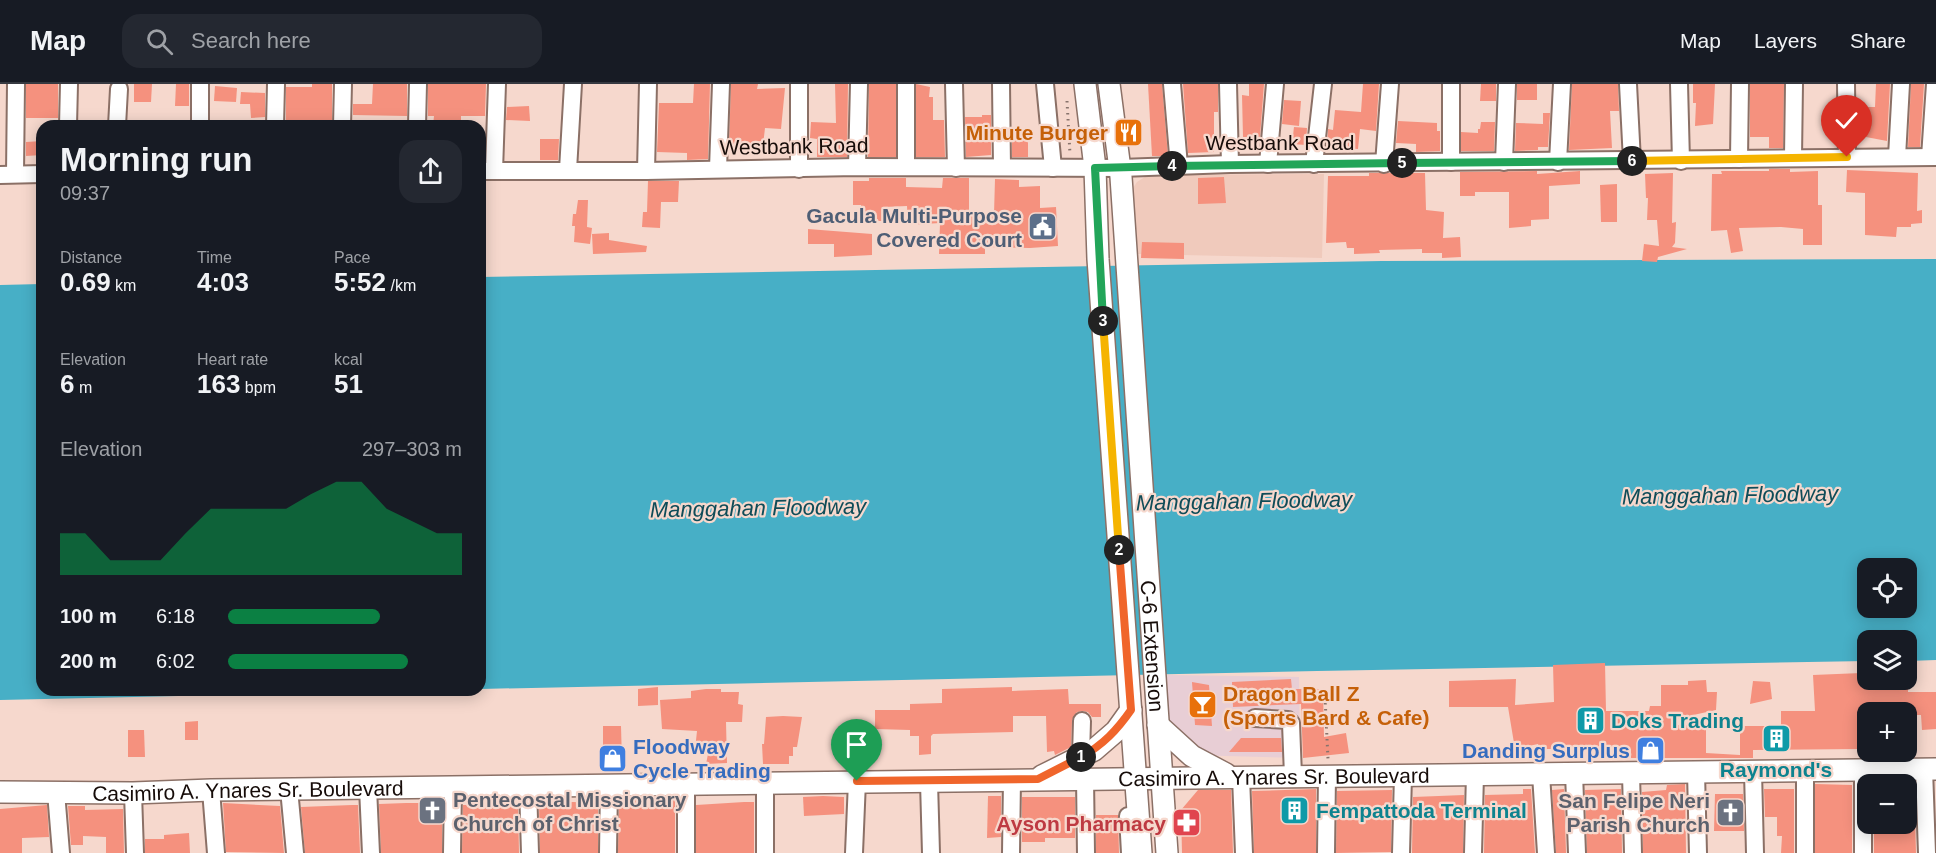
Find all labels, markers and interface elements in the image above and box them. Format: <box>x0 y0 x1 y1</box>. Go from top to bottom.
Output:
search box <box>122 14 542 68</box>
text: Map <box>30 25 86 56</box>
icon: search <box>143 25 176 58</box>
text: Search here <box>191 28 311 53</box>
text: Map <box>1680 29 1721 52</box>
text: Layers <box>1754 29 1817 52</box>
text: Share <box>1850 29 1906 52</box>
pin <box>1821 95 1872 157</box>
icon: check <box>1830 104 1863 137</box>
restaurant icon: Minute Burger <box>1113 116 1145 148</box>
place label: Minute Burger <box>966 121 1108 144</box>
street label: Westbank Road <box>1205 131 1355 154</box>
street label: Westbank Road <box>719 133 869 159</box>
button: share <box>399 140 462 203</box>
text: Morning run <box>60 141 252 178</box>
pin: 6 <box>1617 146 1647 176</box>
pin: 5 <box>1387 148 1417 178</box>
pin: 4 <box>1157 151 1187 181</box>
text: 6 <box>1628 152 1636 169</box>
text: 5 <box>1398 154 1406 171</box>
text: 4 <box>1168 157 1176 174</box>
text: 09:37 <box>60 182 110 204</box>
place label: Gacula Multi-Purpose Covered Court <box>806 204 1022 251</box>
public building icon: Gacula Multi-Purpose Covered Court <box>1027 211 1059 243</box>
text: Distance <box>60 249 122 266</box>
text: Time <box>197 249 232 266</box>
text: Pace <box>334 249 370 266</box>
text: 0.69 <box>60 267 111 297</box>
text: 4:03 <box>197 267 249 297</box>
text: 5:52 <box>334 267 386 297</box>
text: km <box>111 277 136 294</box>
text: /km <box>386 277 416 294</box>
pin: 3 <box>1088 306 1118 336</box>
text: 3 <box>1099 312 1107 329</box>
text: Elevation <box>60 351 126 368</box>
text: Heart rate <box>197 351 268 368</box>
text: kcal <box>334 351 362 368</box>
text: 6 <box>60 369 74 399</box>
text: 163 <box>197 369 240 399</box>
text: 51 <box>334 369 363 399</box>
text: m <box>74 379 92 396</box>
text: bpm <box>240 379 276 396</box>
text: Elevation <box>60 438 142 460</box>
text: 297–303 m <box>362 438 462 460</box>
water label: Manggahan Floodway <box>1622 481 1840 509</box>
water label: Manggahan Floodway <box>1136 487 1354 515</box>
water label: Manggahan Floodway <box>650 494 868 522</box>
pin: 2 <box>1104 535 1134 565</box>
text: 2 <box>1115 541 1123 558</box>
map controls <box>1857 558 1917 834</box>
button: locate <box>1857 558 1917 618</box>
street label: C-6 Extension <box>1137 580 1169 713</box>
text: 100 m <box>60 605 117 627</box>
text: 6:18 <box>156 605 195 627</box>
button: layers <box>1857 630 1917 690</box>
text: 200 m <box>60 650 117 672</box>
text: 6:02 <box>156 650 195 672</box>
place label: Dragon Ball Z (Sports Bard & Cafe) <box>1223 682 1430 729</box>
bar icon: Dragon Ball Z (Sports Bard & Cafe) <box>1186 689 1218 721</box>
button: + <box>1857 702 1917 762</box>
building icon: Doks Trading <box>1574 704 1606 736</box>
place label: Doks Trading <box>1611 709 1744 732</box>
pin <box>831 719 882 781</box>
building icon: Raymond's <box>1760 722 1792 754</box>
icon: arrive <box>840 728 873 761</box>
shop icon: Danding Surplus <box>1635 734 1667 766</box>
place label: Floodway Cycle Trading <box>633 735 771 782</box>
place label: Danding Surplus <box>1462 739 1630 762</box>
shop icon: Floodway Cycle Trading <box>596 742 628 774</box>
pin: 1 <box>1066 742 1096 772</box>
text: 1 <box>1077 748 1085 765</box>
place label: Raymond's <box>1720 758 1832 781</box>
street label: Casimiro A. Ynares Sr. Boulevard <box>1118 763 1430 790</box>
button: − <box>1857 774 1917 834</box>
street label: Casimiro A. Ynares Sr. Boulevard <box>92 776 404 805</box>
place label: Pentecostal Missionary Church of Christ <box>453 788 687 835</box>
place label: San Felipe Neri Parish Church <box>1558 789 1710 836</box>
building icon: Fempattoda Terminal <box>1279 794 1311 826</box>
church icon: Pentecostal Missionary Church of Christ <box>416 795 448 827</box>
church icon: San Felipe Neri Parish Church <box>1715 796 1747 828</box>
place label: Fempattoda Terminal <box>1316 799 1527 822</box>
pharmacy icon: Ayson Pharmacy <box>1171 807 1203 839</box>
place label: Ayson Pharmacy <box>996 812 1166 835</box>

